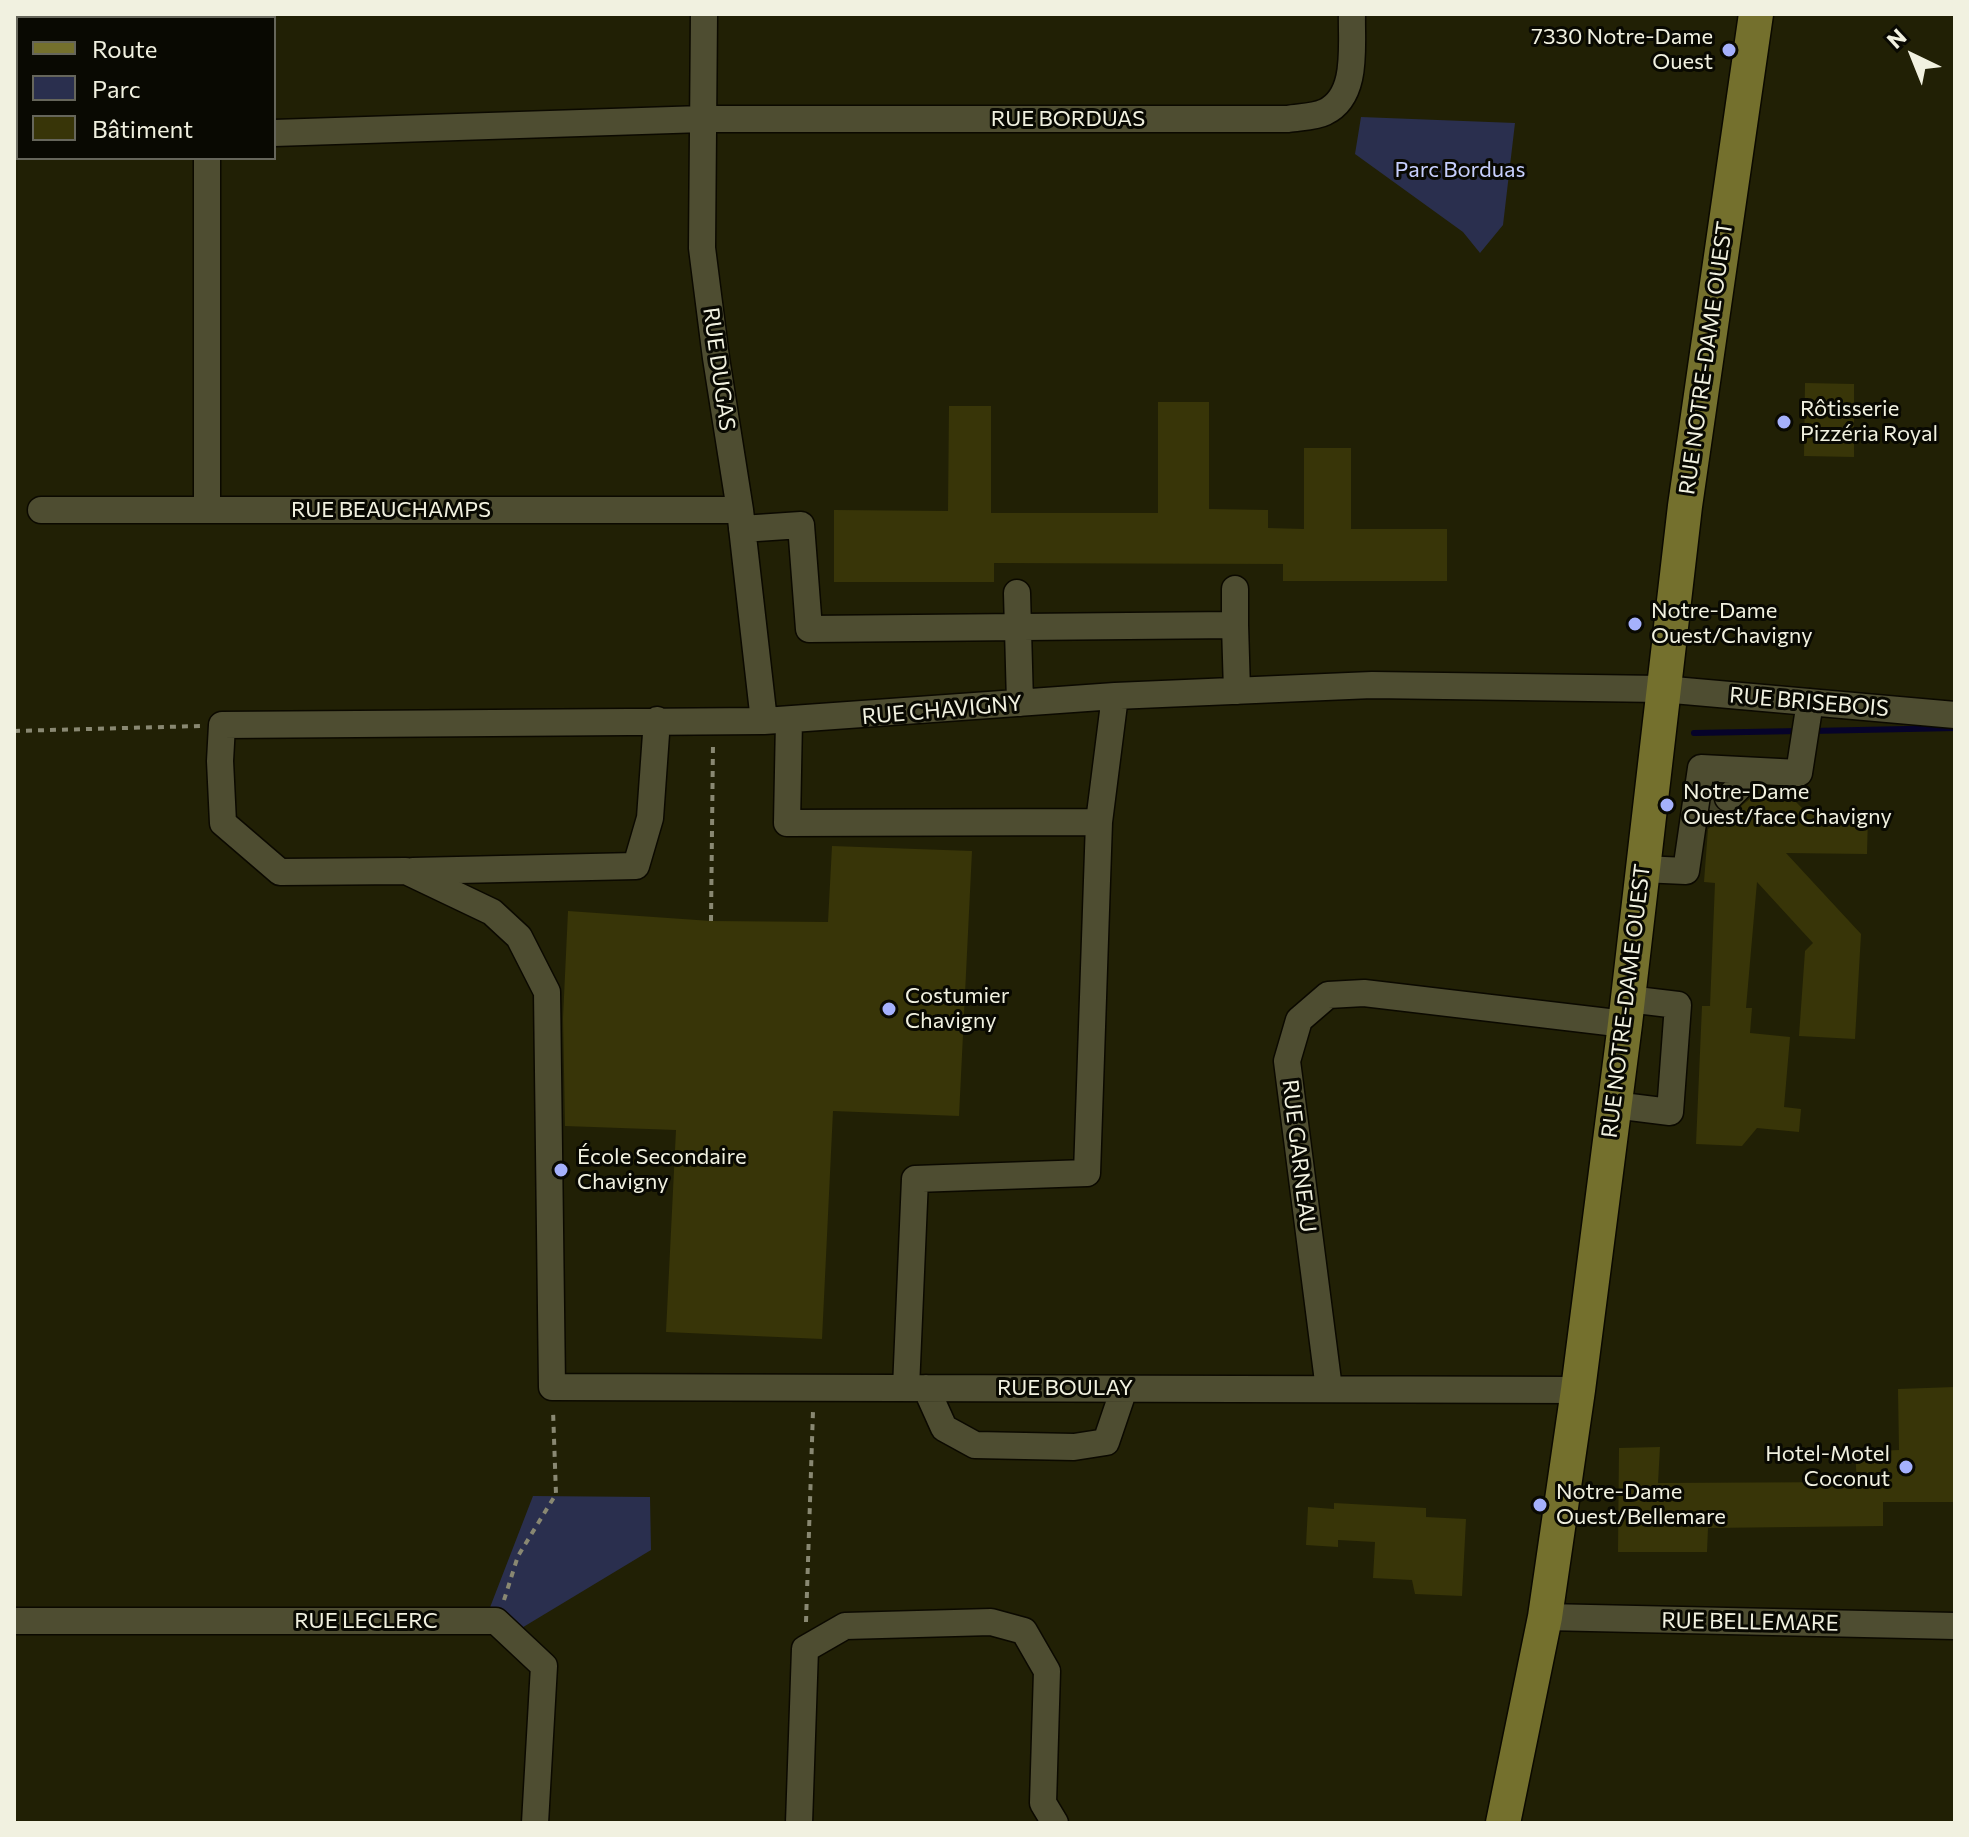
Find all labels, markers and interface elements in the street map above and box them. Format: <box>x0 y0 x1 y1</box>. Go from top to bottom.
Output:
legend <box>16 16 276 160</box>
north arrow <box>1873 16 1953 96</box>
text: N <box>1881 23 1912 54</box>
place label: 7330 Notre-Dame Ouest <box>1531 24 1713 76</box>
text: Route <box>92 34 157 63</box>
marker: 7330 Notre-Dame Ouest <box>1720 41 1738 59</box>
text: Parc <box>92 74 141 103</box>
street label: RUE BORDUAS <box>991 106 1145 132</box>
text: Bâtiment <box>92 114 193 143</box>
park label: Parc Borduas <box>1394 157 1526 183</box>
street label: RUE NOTRE-DAME OUEST <box>1674 220 1738 496</box>
street label: RUE DUGAS <box>697 306 741 432</box>
place label: Rôtisserie Pizzéria Royal <box>1800 396 1938 448</box>
marker: Rôtisserie Pizzéria Royal <box>1775 413 1793 431</box>
street label: RUE BEAUCHAMPS <box>291 497 491 523</box>
place label: Notre-Dame Ouest/Chavigny <box>1651 598 1813 650</box>
marker: Notre-Dame Ouest/Chavigny <box>1626 615 1644 633</box>
street label: RUE BRISEBOIS <box>1728 682 1890 722</box>
street label: RUE CHAVIGNY <box>861 690 1023 730</box>
place label: Notre-Dame Ouest/face Chavigny <box>1683 779 1892 830</box>
marker: Notre-Dame Ouest/face Chavigny <box>1658 796 1676 814</box>
street label: RUE NOTRE-DAME OUEST <box>1596 863 1656 1139</box>
place label: Costumier Chavigny <box>905 983 1009 1034</box>
marker: Costumier Chavigny <box>880 1000 898 1018</box>
street label: RUE GARNEAU <box>1277 1078 1321 1234</box>
place label: École Secondaire Chavigny <box>577 1144 747 1196</box>
marker: École Secondaire Chavigny <box>552 1161 570 1179</box>
street label: RUE BOULAY <box>997 1375 1133 1401</box>
place label: Hotel-Motel Coconut <box>1765 1441 1890 1492</box>
marker: Hotel-Motel Coconut <box>1897 1458 1915 1476</box>
place label: Notre-Dame Ouest/Bellemare <box>1556 1479 1726 1530</box>
marker: Notre-Dame Ouest/Bellemare <box>1531 1496 1549 1514</box>
street label: RUE BELLEMARE <box>1661 1607 1839 1637</box>
street label: RUE LECLERC <box>294 1608 438 1634</box>

